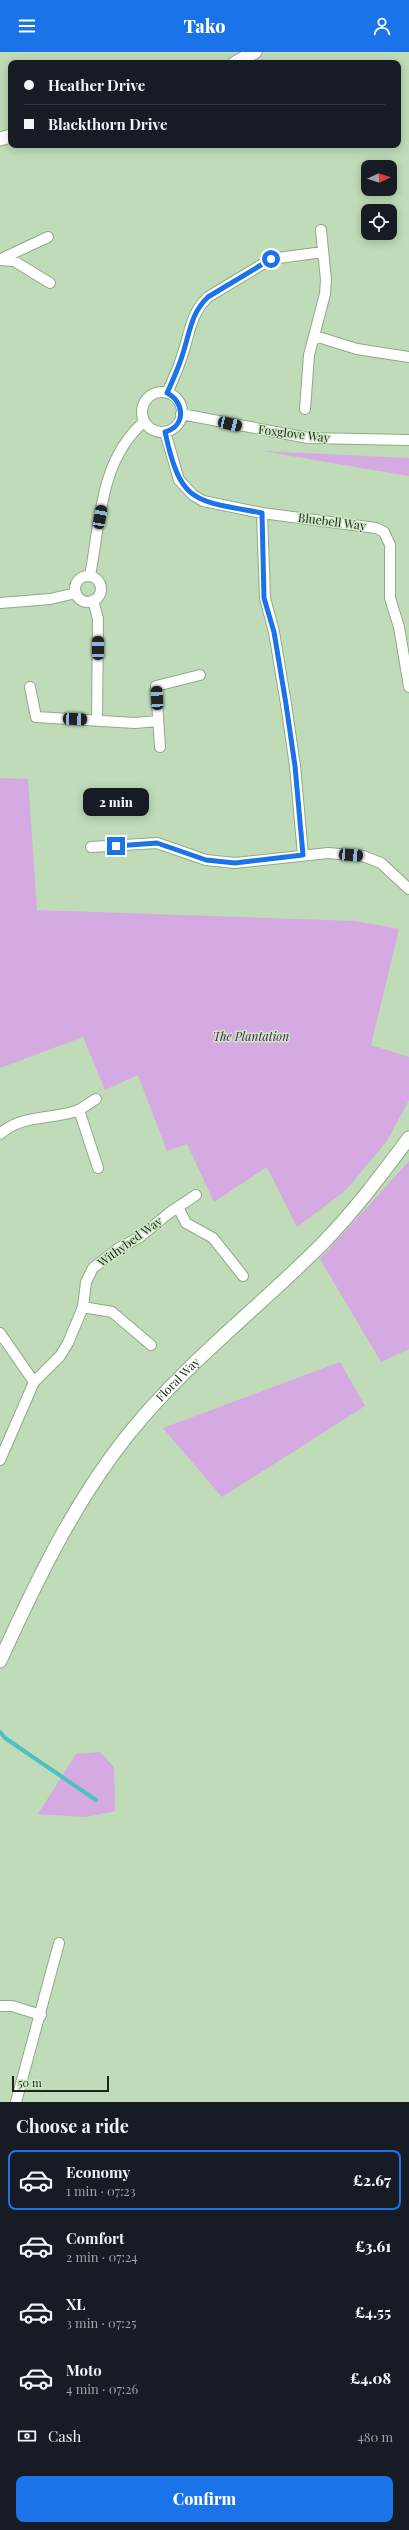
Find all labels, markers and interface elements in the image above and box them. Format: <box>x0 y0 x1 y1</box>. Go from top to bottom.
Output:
text: Tako <box>184 14 225 38</box>
icon: menu <box>16 15 38 37</box>
icon: person <box>371 15 393 37</box>
text: Heather Drive <box>48 75 145 95</box>
text: Blackthorn Drive <box>48 114 167 134</box>
north arrow <box>361 160 397 196</box>
map controls <box>361 160 397 240</box>
button: locate <box>361 204 397 240</box>
route start <box>262 250 280 268</box>
car <box>217 415 243 433</box>
street label: Foxglove Way <box>257 421 331 445</box>
car <box>92 504 108 530</box>
street label: Bluebell Way <box>297 509 367 533</box>
car <box>92 636 104 660</box>
car <box>150 686 164 710</box>
car <box>63 713 87 725</box>
callout: 2 min <box>83 788 149 816</box>
text: 2 min <box>99 793 133 810</box>
route end <box>107 837 125 855</box>
car <box>339 848 363 862</box>
park label: The Plantation <box>213 1028 289 1044</box>
street label: Withybed Way <box>93 1212 165 1271</box>
street label: Floral Way <box>152 1353 203 1405</box>
scale bar <box>12 2074 109 2093</box>
text: 50 m <box>18 2075 42 2090</box>
text: Choose a ride <box>16 2114 129 2138</box>
icon: car <box>18 2162 54 2198</box>
text: Economy <box>66 2162 130 2182</box>
text: £2.67 <box>353 2170 391 2190</box>
text: 1 min · 07:23 <box>66 2182 136 2199</box>
icon: car <box>18 2228 54 2264</box>
text: Comfort <box>66 2228 124 2248</box>
text: £3.61 <box>355 2236 391 2256</box>
text: 2 min · 07:24 <box>66 2248 138 2265</box>
icon: car <box>18 2294 54 2330</box>
text: XL <box>66 2294 86 2314</box>
text: £4.55 <box>355 2302 391 2322</box>
text: 3 min · 07:25 <box>66 2314 136 2331</box>
icon: car <box>18 2360 54 2396</box>
text: Moto <box>66 2360 102 2380</box>
text: £4.08 <box>350 2368 391 2388</box>
text: 4 min · 07:26 <box>66 2380 138 2397</box>
icon: cash <box>16 2425 38 2447</box>
text: Cash <box>48 2426 81 2446</box>
text: 480 m <box>357 2428 393 2445</box>
button: Confirm <box>16 2476 393 2522</box>

